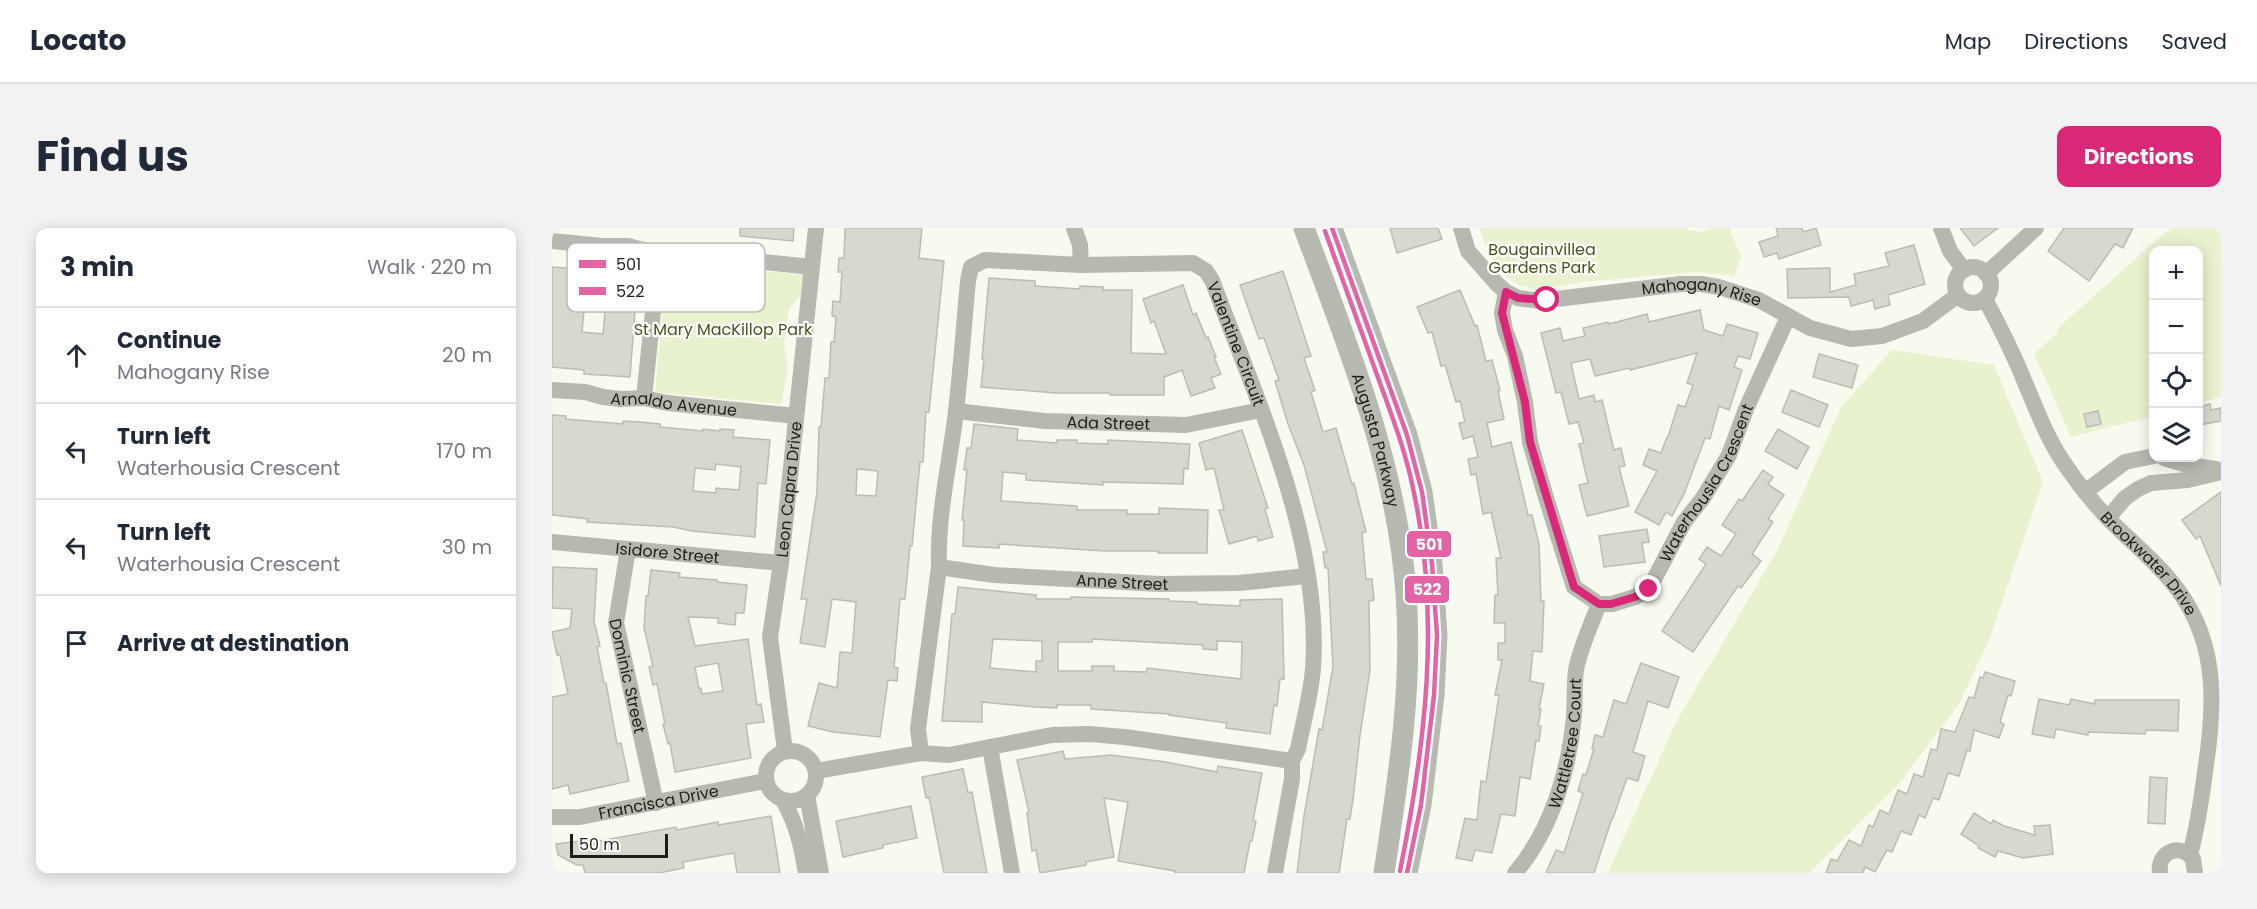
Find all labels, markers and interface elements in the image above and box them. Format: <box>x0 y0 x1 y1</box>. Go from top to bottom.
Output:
text: Locato <box>30 21 126 60</box>
text: Map <box>1945 27 1991 56</box>
text: Directions <box>2024 27 2128 56</box>
text: Saved <box>2161 27 2227 56</box>
button: Directions <box>2057 126 2221 187</box>
text: Find us <box>36 127 189 186</box>
park label: Bougainvillea Gardens Park <box>1488 238 1596 279</box>
legend <box>567 243 765 312</box>
map controls <box>2149 246 2203 462</box>
button: + <box>2149 246 2203 300</box>
text: 3 min <box>60 249 134 285</box>
text: Walk · 220 m <box>367 253 492 281</box>
text: 501 <box>616 253 641 276</box>
street label: Mahogany Rise <box>1640 273 1765 312</box>
street label: Valentine Circuit <box>1201 278 1270 409</box>
text: 522 <box>616 280 644 303</box>
route start <box>1533 286 1559 312</box>
button: − <box>2149 300 2203 354</box>
park label: St Mary MacKillop Park <box>634 318 813 341</box>
text: Continue <box>117 325 221 356</box>
icon: ahead <box>60 339 93 372</box>
text: 20 m <box>442 341 492 369</box>
button: locate <box>2149 354 2203 408</box>
text: Mahogany Rise <box>117 358 270 386</box>
street label: Augusta Parkway <box>1346 370 1405 509</box>
street label: Arnaldo Avenue <box>609 387 738 422</box>
street label: Waterhousia Crescent <box>1654 400 1759 566</box>
button: layers <box>2149 408 2203 462</box>
street label: Ada Street <box>1066 411 1151 436</box>
street label: Leon Capra Drive <box>771 420 808 558</box>
text: Turn left <box>117 421 211 452</box>
icon: left <box>60 435 93 468</box>
text: 170 m <box>436 437 492 465</box>
text: Waterhousia Crescent <box>117 454 340 482</box>
street label: Brookwater Drive <box>2095 506 2202 620</box>
text: Turn left <box>117 517 211 548</box>
line badge: 501 <box>1406 530 1452 558</box>
icon: left <box>60 531 93 564</box>
text: 30 m <box>442 533 492 561</box>
text: 501 <box>1416 533 1442 556</box>
street label: Isidore Street <box>614 537 721 569</box>
text: Waterhousia Crescent <box>117 550 340 578</box>
street label: Anne Street <box>1075 568 1169 596</box>
line badge: 522 <box>1404 575 1450 604</box>
route end <box>1635 575 1661 601</box>
text: 522 <box>1413 578 1441 601</box>
street label: Dominic Street <box>603 616 651 736</box>
icon: arrive <box>60 627 93 660</box>
text: Arrive at destination <box>117 628 349 659</box>
street label: Wattletree Court <box>1543 677 1587 812</box>
street label: Francisca Drive <box>597 779 721 825</box>
scale bar <box>570 831 668 858</box>
text: 50 m <box>579 833 620 856</box>

